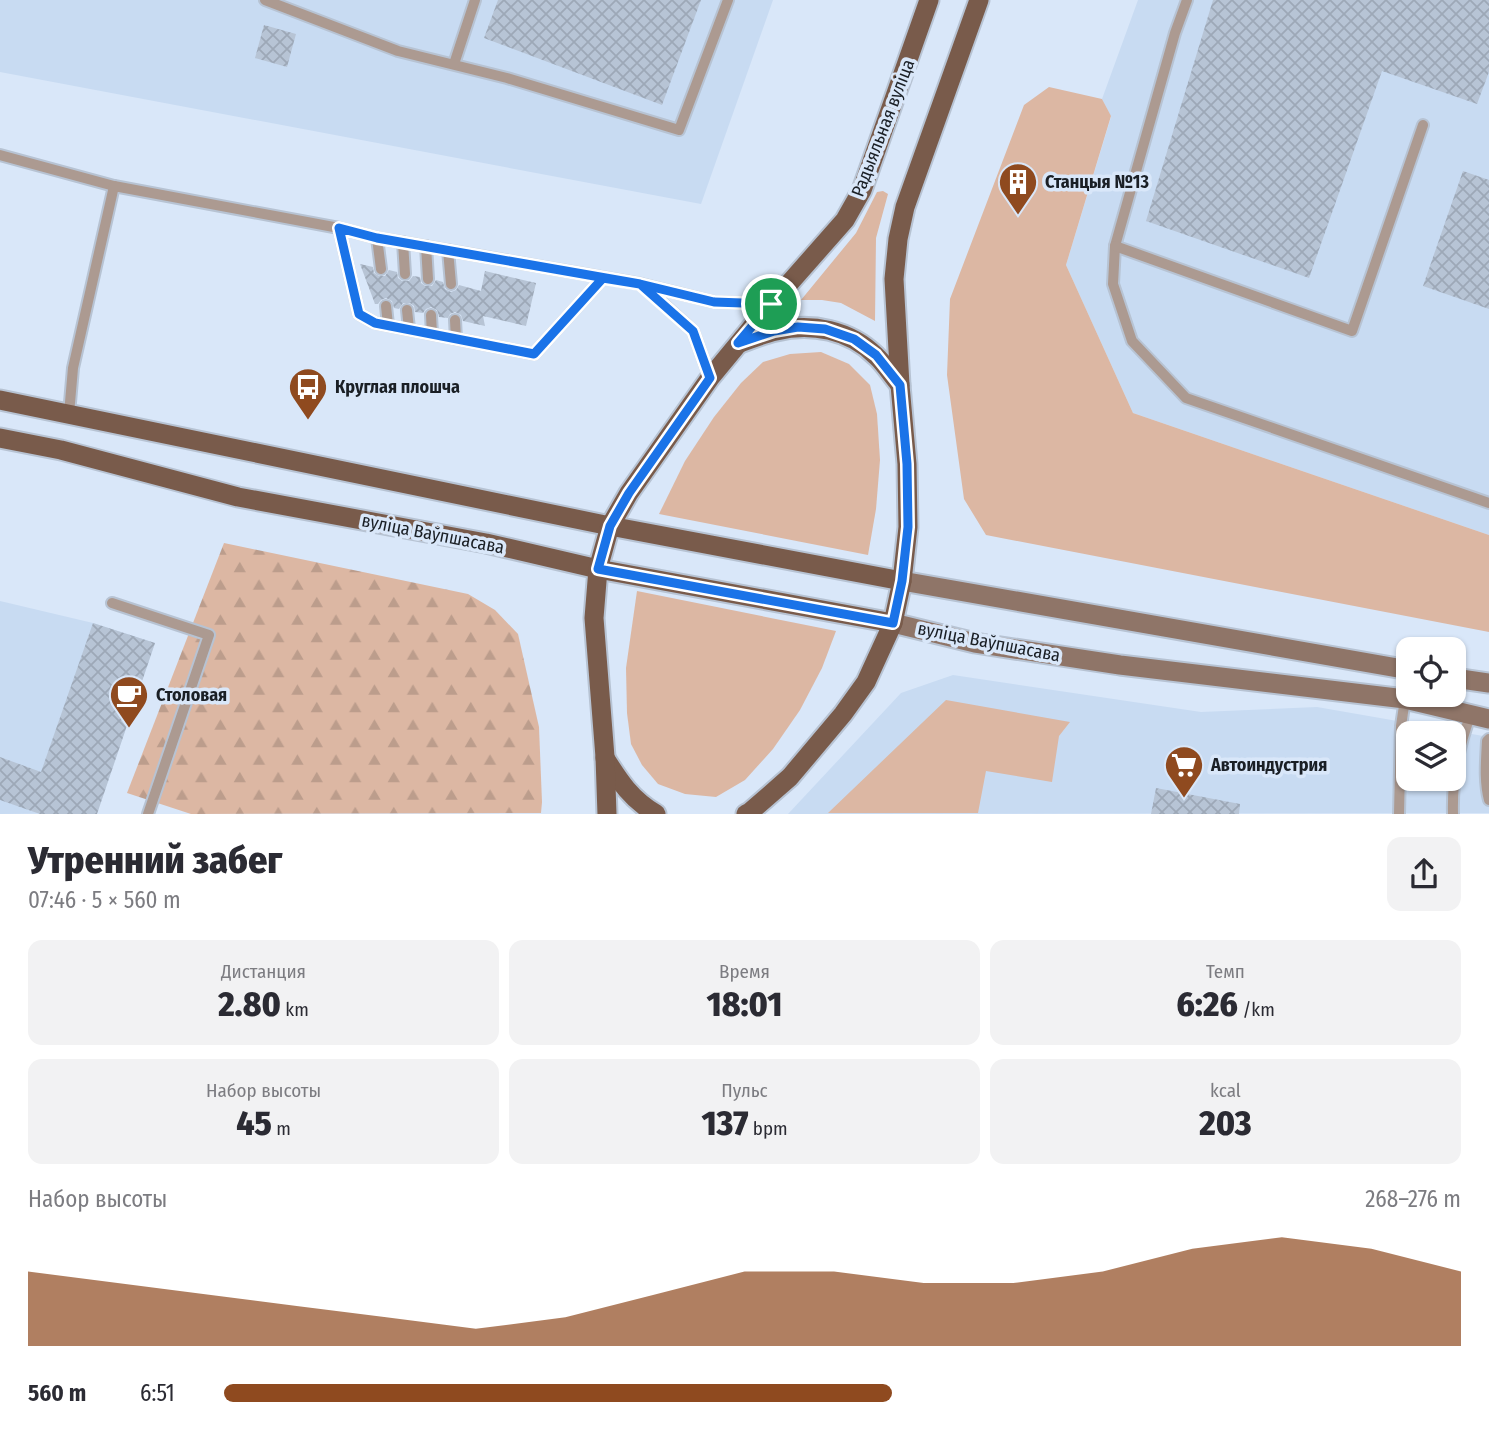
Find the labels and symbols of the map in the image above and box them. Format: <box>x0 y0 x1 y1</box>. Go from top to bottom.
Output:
street label: Радыяльная вуліца <box>847 56 919 200</box>
building icon: Станцыя №13 <box>997 161 1039 216</box>
place label: Станцыя №13 <box>1045 171 1149 193</box>
pin <box>741 274 801 334</box>
bus stop icon: Круглая плошча <box>287 366 329 421</box>
place label: Круглая плошча <box>335 376 460 398</box>
street label: вуліца Ваўпшасава <box>360 509 506 559</box>
street label: вуліца Ваўпшасава <box>916 617 1062 667</box>
cafe icon: Столовая <box>108 674 150 729</box>
place label: Столовая <box>156 684 227 706</box>
supermarket icon: Автоиндустрия <box>1163 744 1205 799</box>
place label: Автоиндустрия <box>1210 754 1327 776</box>

